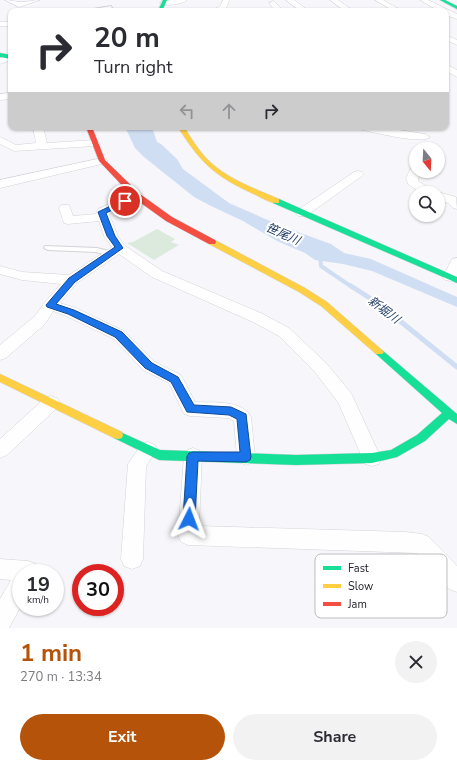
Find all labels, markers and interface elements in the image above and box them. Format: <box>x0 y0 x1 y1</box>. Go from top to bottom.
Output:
text: 20 m <box>94 19 160 57</box>
icon: right <box>28 24 80 76</box>
text: Turn right <box>94 55 173 79</box>
icon: left <box>176 100 198 122</box>
icon: ahead <box>218 100 240 122</box>
icon: right <box>260 100 282 122</box>
north arrow <box>409 142 445 178</box>
map controls <box>409 142 445 222</box>
pin <box>108 184 142 218</box>
button: search <box>409 186 445 222</box>
icon: arrive <box>114 190 136 212</box>
water label: 笹尾川 <box>263 219 305 249</box>
water label: 新堀川 <box>365 293 405 328</box>
position arrow <box>168 498 210 540</box>
legend <box>315 554 447 618</box>
text: Fast <box>348 561 369 576</box>
speed limit sign: 30 <box>72 564 124 616</box>
text: 19 <box>26 571 50 598</box>
text: Slow <box>348 579 373 594</box>
text: km/h <box>27 593 49 607</box>
text: Jam <box>347 597 367 612</box>
text: 1 min <box>20 637 82 669</box>
button: close <box>395 641 437 683</box>
text: 270 m · 13:34 <box>20 668 102 686</box>
button: Exit <box>20 714 225 760</box>
button: Share <box>233 714 437 760</box>

